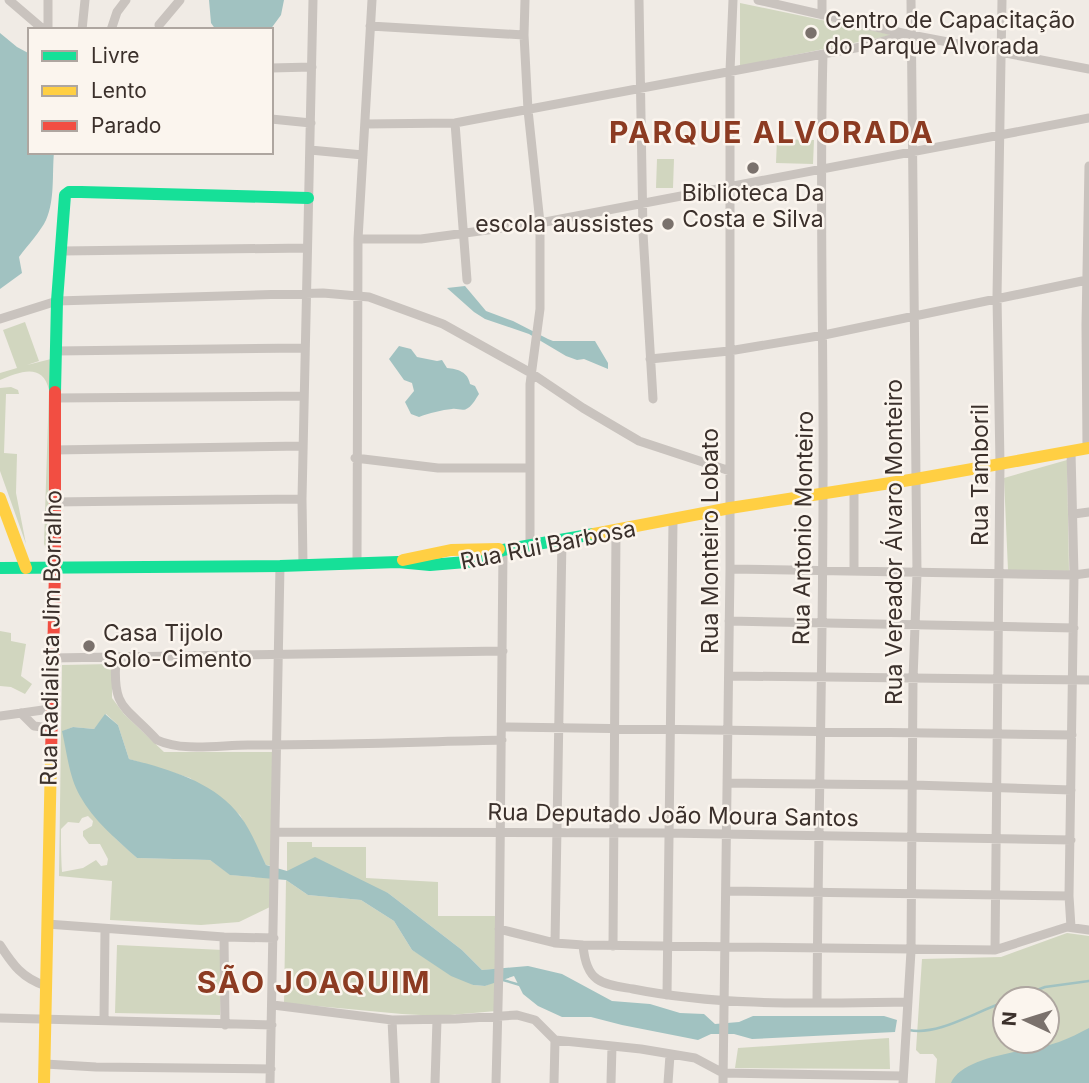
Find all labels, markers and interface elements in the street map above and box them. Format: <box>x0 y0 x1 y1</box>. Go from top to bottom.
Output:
place label: Centro de Capacitação do Parque Alvorada <box>825 6 1075 60</box>
marker: Centro de Capacitação do Parque Alvorada <box>803 25 819 41</box>
legend <box>28 28 273 154</box>
text: Livre <box>91 43 140 68</box>
text: Lento <box>91 78 147 103</box>
text: Parado <box>91 113 161 138</box>
district label: PARQUE ALVORADA <box>609 114 935 150</box>
marker: Biblioteca Da Costa e Silva <box>745 160 761 176</box>
place label: Biblioteca Da Costa e Silva <box>682 179 824 233</box>
place label: escola aussistes <box>475 210 654 238</box>
marker: escola aussistes <box>660 216 676 232</box>
street label: Rua Vereador Álvaro Monteiro <box>880 379 908 705</box>
street label: Rua Tamboril <box>966 404 994 546</box>
street label: Rua Antonio Monteiro <box>787 411 819 645</box>
street label: Rua Monteiro Lobato <box>696 428 724 654</box>
street label: Rua Radialista Jim Borralho <box>34 490 68 786</box>
street label: Rua Rui Barbosa <box>458 514 638 576</box>
place label: Casa Tijolo Solo-Cimento <box>103 619 252 673</box>
marker: Casa Tijolo Solo-Cimento <box>81 638 97 654</box>
street label: Rua Deputado João Moura Santos <box>487 798 859 832</box>
district label: SÃO JOAQUIM <box>197 964 431 1000</box>
north arrow <box>991 985 1061 1055</box>
text: N <box>998 1011 1022 1027</box>

